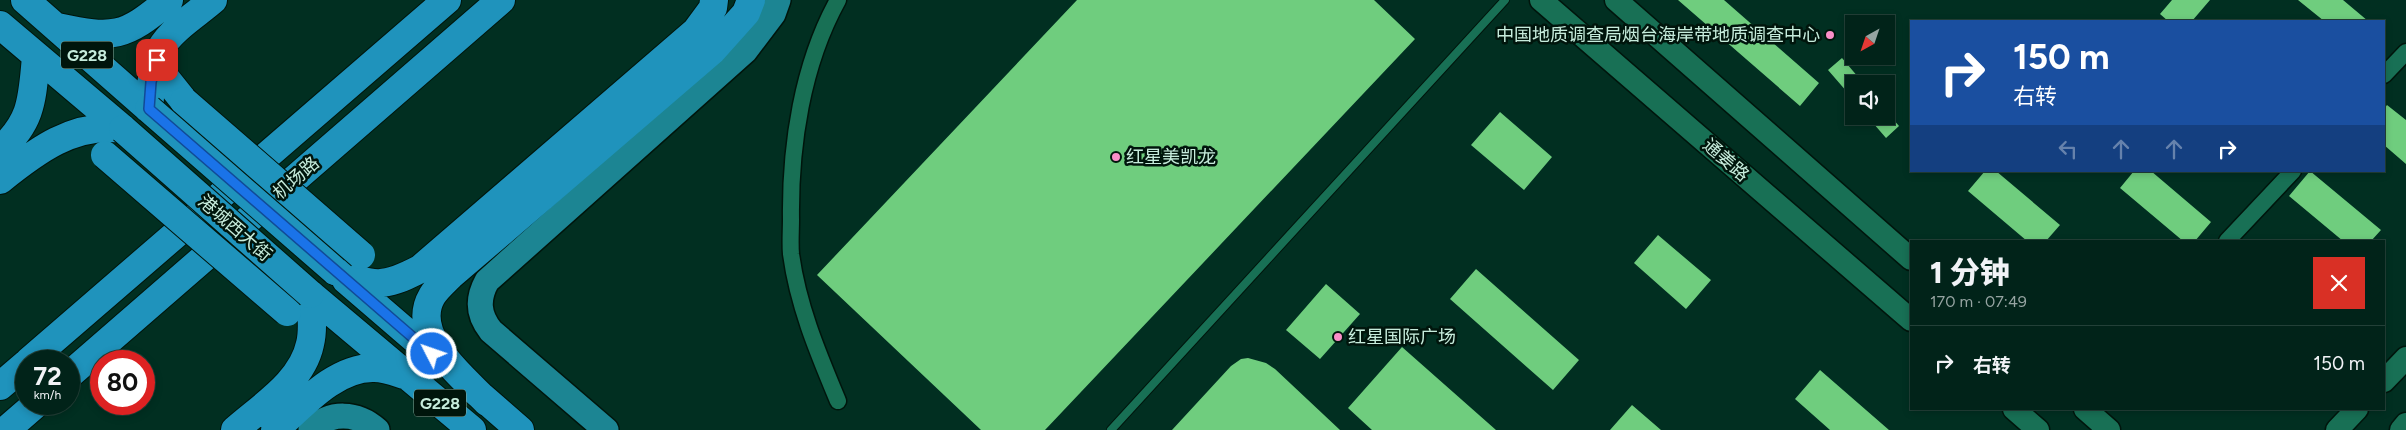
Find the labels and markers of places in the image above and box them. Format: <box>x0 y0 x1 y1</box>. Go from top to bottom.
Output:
place label: 中国地质调查局烟台海岸带地质调查中心 <box>1496 24 1820 46</box>
marker: 中国地质调查局烟台海岸带地质调查中心 <box>1824 29 1836 41</box>
pin <box>136 39 178 81</box>
place label: 红星美凯龙 <box>1126 146 1216 168</box>
marker: 红星美凯龙 <box>1110 151 1122 163</box>
place label: 红星国际广场 <box>1348 326 1456 348</box>
marker: 红星国际广场 <box>1332 331 1344 343</box>

